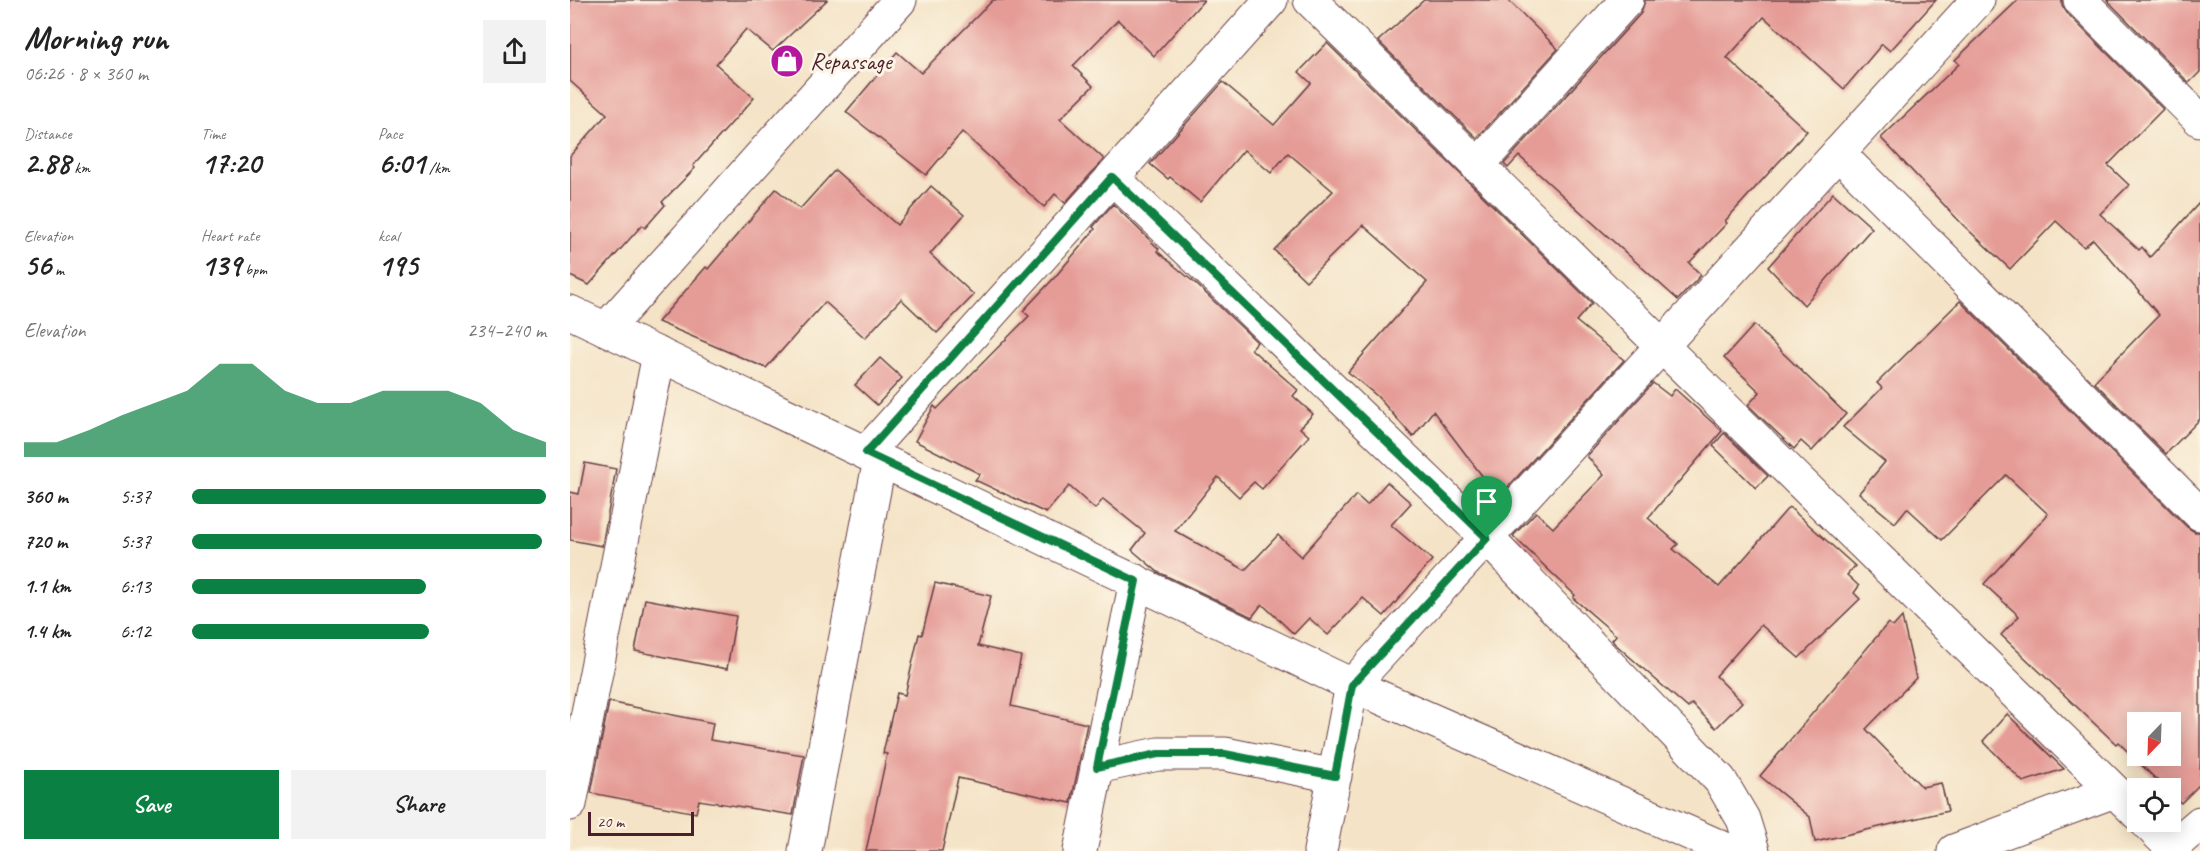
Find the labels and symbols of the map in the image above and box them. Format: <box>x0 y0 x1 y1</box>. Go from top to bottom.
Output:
shop icon: Repassage <box>769 43 805 79</box>
place label: Repassage <box>810 46 894 76</box>
pin <box>1461 476 1512 538</box>
north arrow <box>2127 712 2181 766</box>
scale bar <box>588 809 694 836</box>

